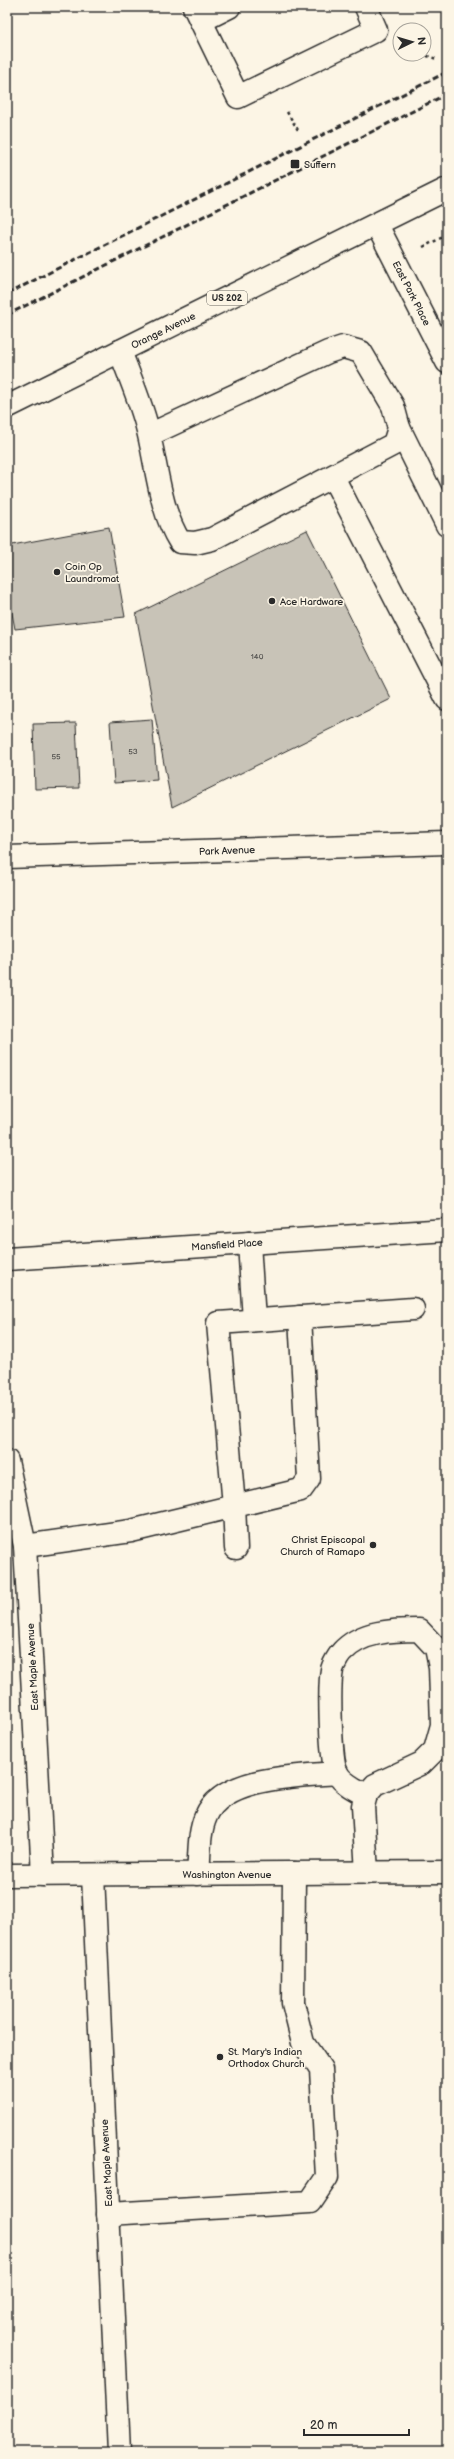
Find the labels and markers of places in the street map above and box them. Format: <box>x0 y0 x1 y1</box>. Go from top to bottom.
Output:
marker: Suffern <box>289 158 301 170</box>
place label: Suffern <box>304 159 336 171</box>
place label: Coin Op Laundromat <box>65 561 119 585</box>
marker: Coin Op Laundromat <box>52 567 62 577</box>
marker: Ace Hardware <box>267 596 277 606</box>
place label: Ace Hardware <box>280 596 343 608</box>
place label: Christ Episcopal Church of Ramapo <box>280 1534 365 1558</box>
marker: Christ Episcopal Church of Ramapo <box>368 1540 378 1550</box>
place label: St. Mary's Indian Orthodox Church <box>228 2046 305 2070</box>
marker: St. Mary's Indian Orthodox Church <box>215 2052 225 2062</box>

